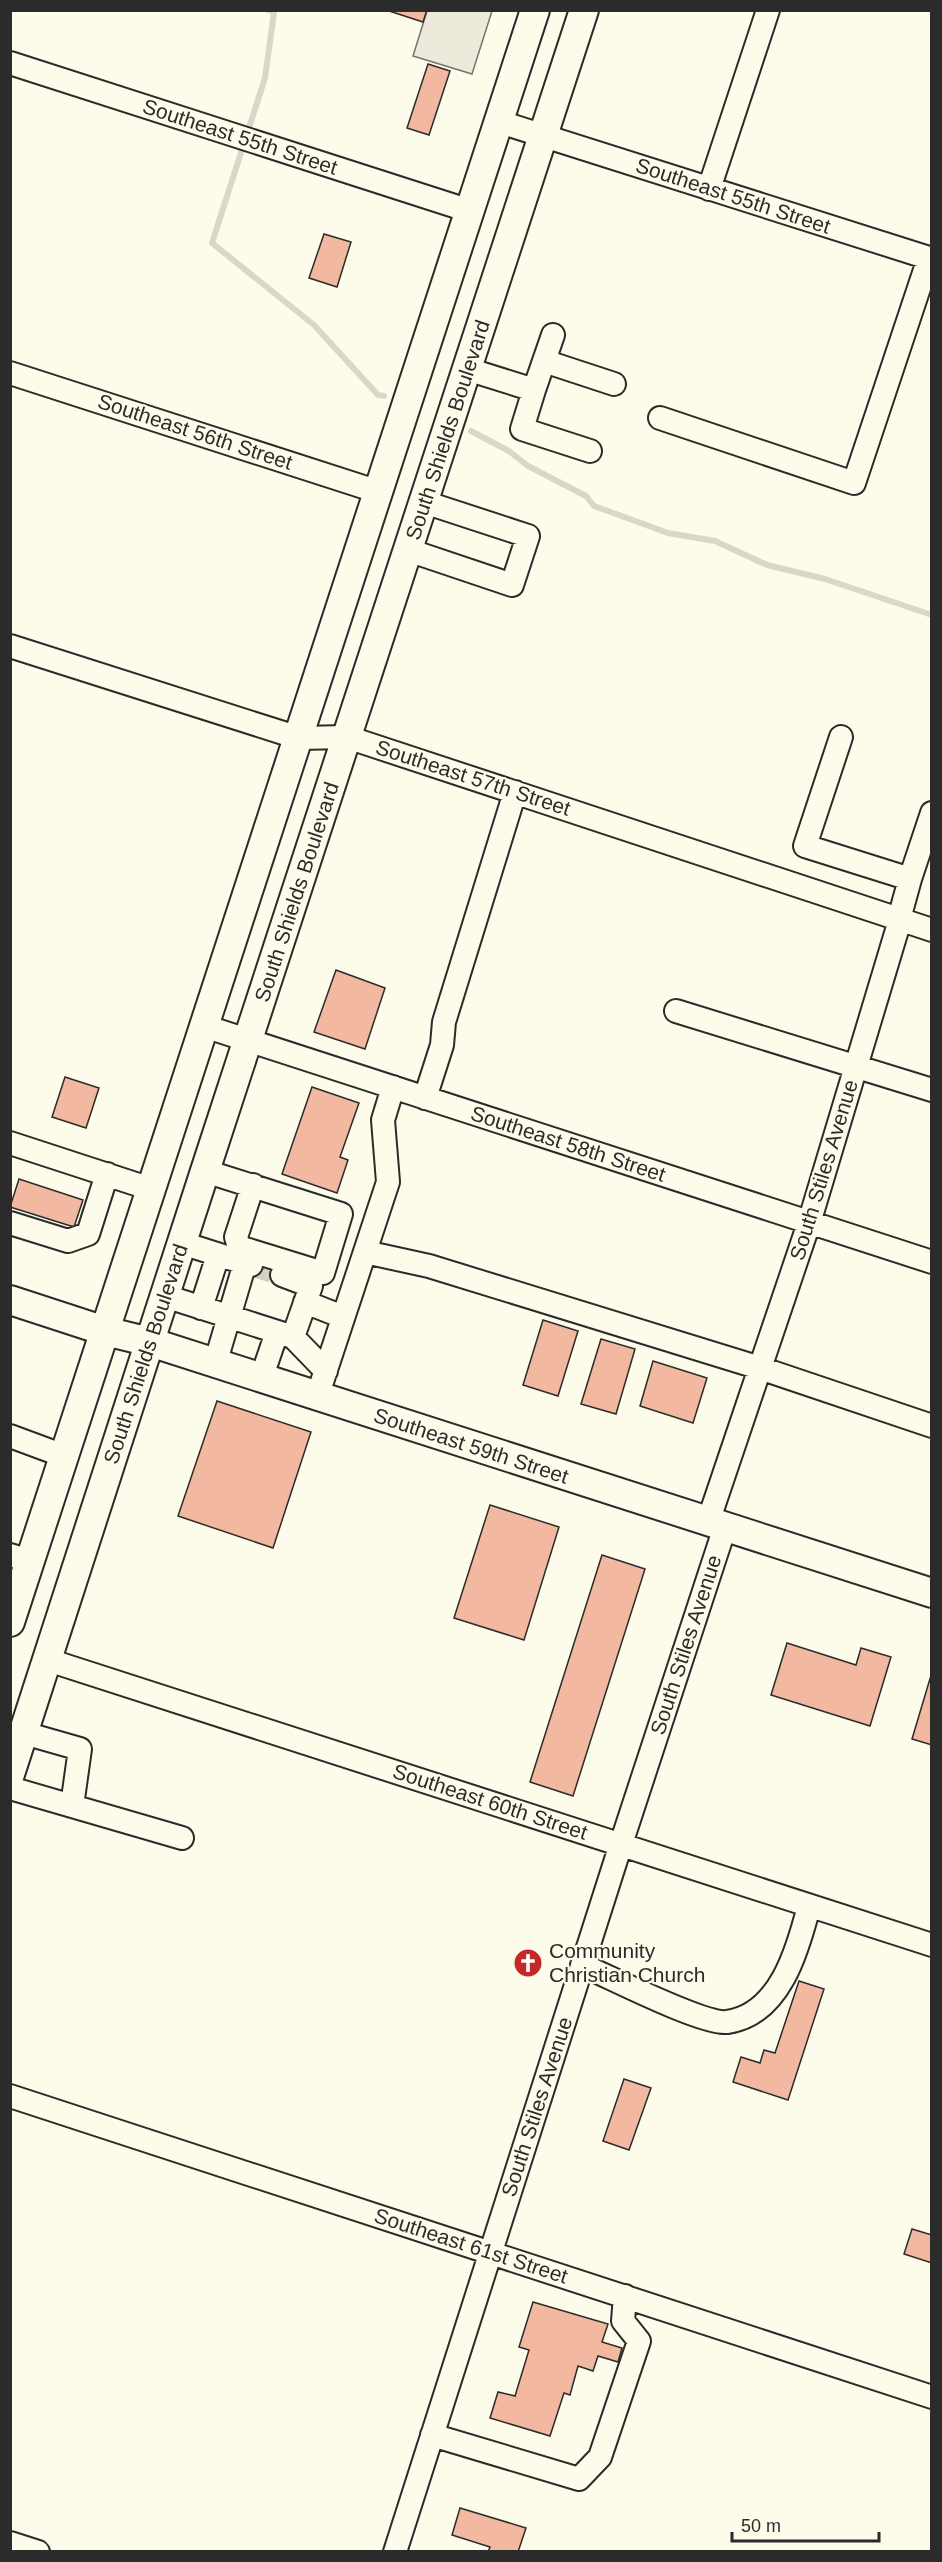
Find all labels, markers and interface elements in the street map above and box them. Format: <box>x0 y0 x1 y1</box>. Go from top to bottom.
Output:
street label: Southeast 55th Street <box>140 94 340 179</box>
street label: Southeast 55th Street <box>633 153 833 238</box>
street label: South Shields Boulevard <box>401 317 494 543</box>
street label: Southeast 56th Street <box>95 389 295 474</box>
street label: Southeast 57th Street <box>373 735 573 820</box>
street label: South Shields Boulevard <box>250 779 343 1005</box>
street label: South Stiles Avenue <box>785 1077 862 1263</box>
street label: Southeast 58th Street <box>468 1101 668 1186</box>
street label: South Shields Boulevard <box>99 1241 192 1467</box>
street label: Southeast 59th Street <box>371 1403 571 1488</box>
street label: South Stiles Avenue <box>646 1552 725 1738</box>
street label: Southeast 60th Street <box>390 1759 590 1844</box>
place label: Community Christian Church <box>549 1939 705 1986</box>
church icon: Community Christian Church <box>512 1947 544 1979</box>
street label: South Stiles Avenue <box>497 2014 576 2200</box>
street label: Southeast 61st Street <box>372 2203 571 2288</box>
scale bar <box>732 2505 879 2543</box>
text: 50 m <box>741 2516 781 2536</box>

